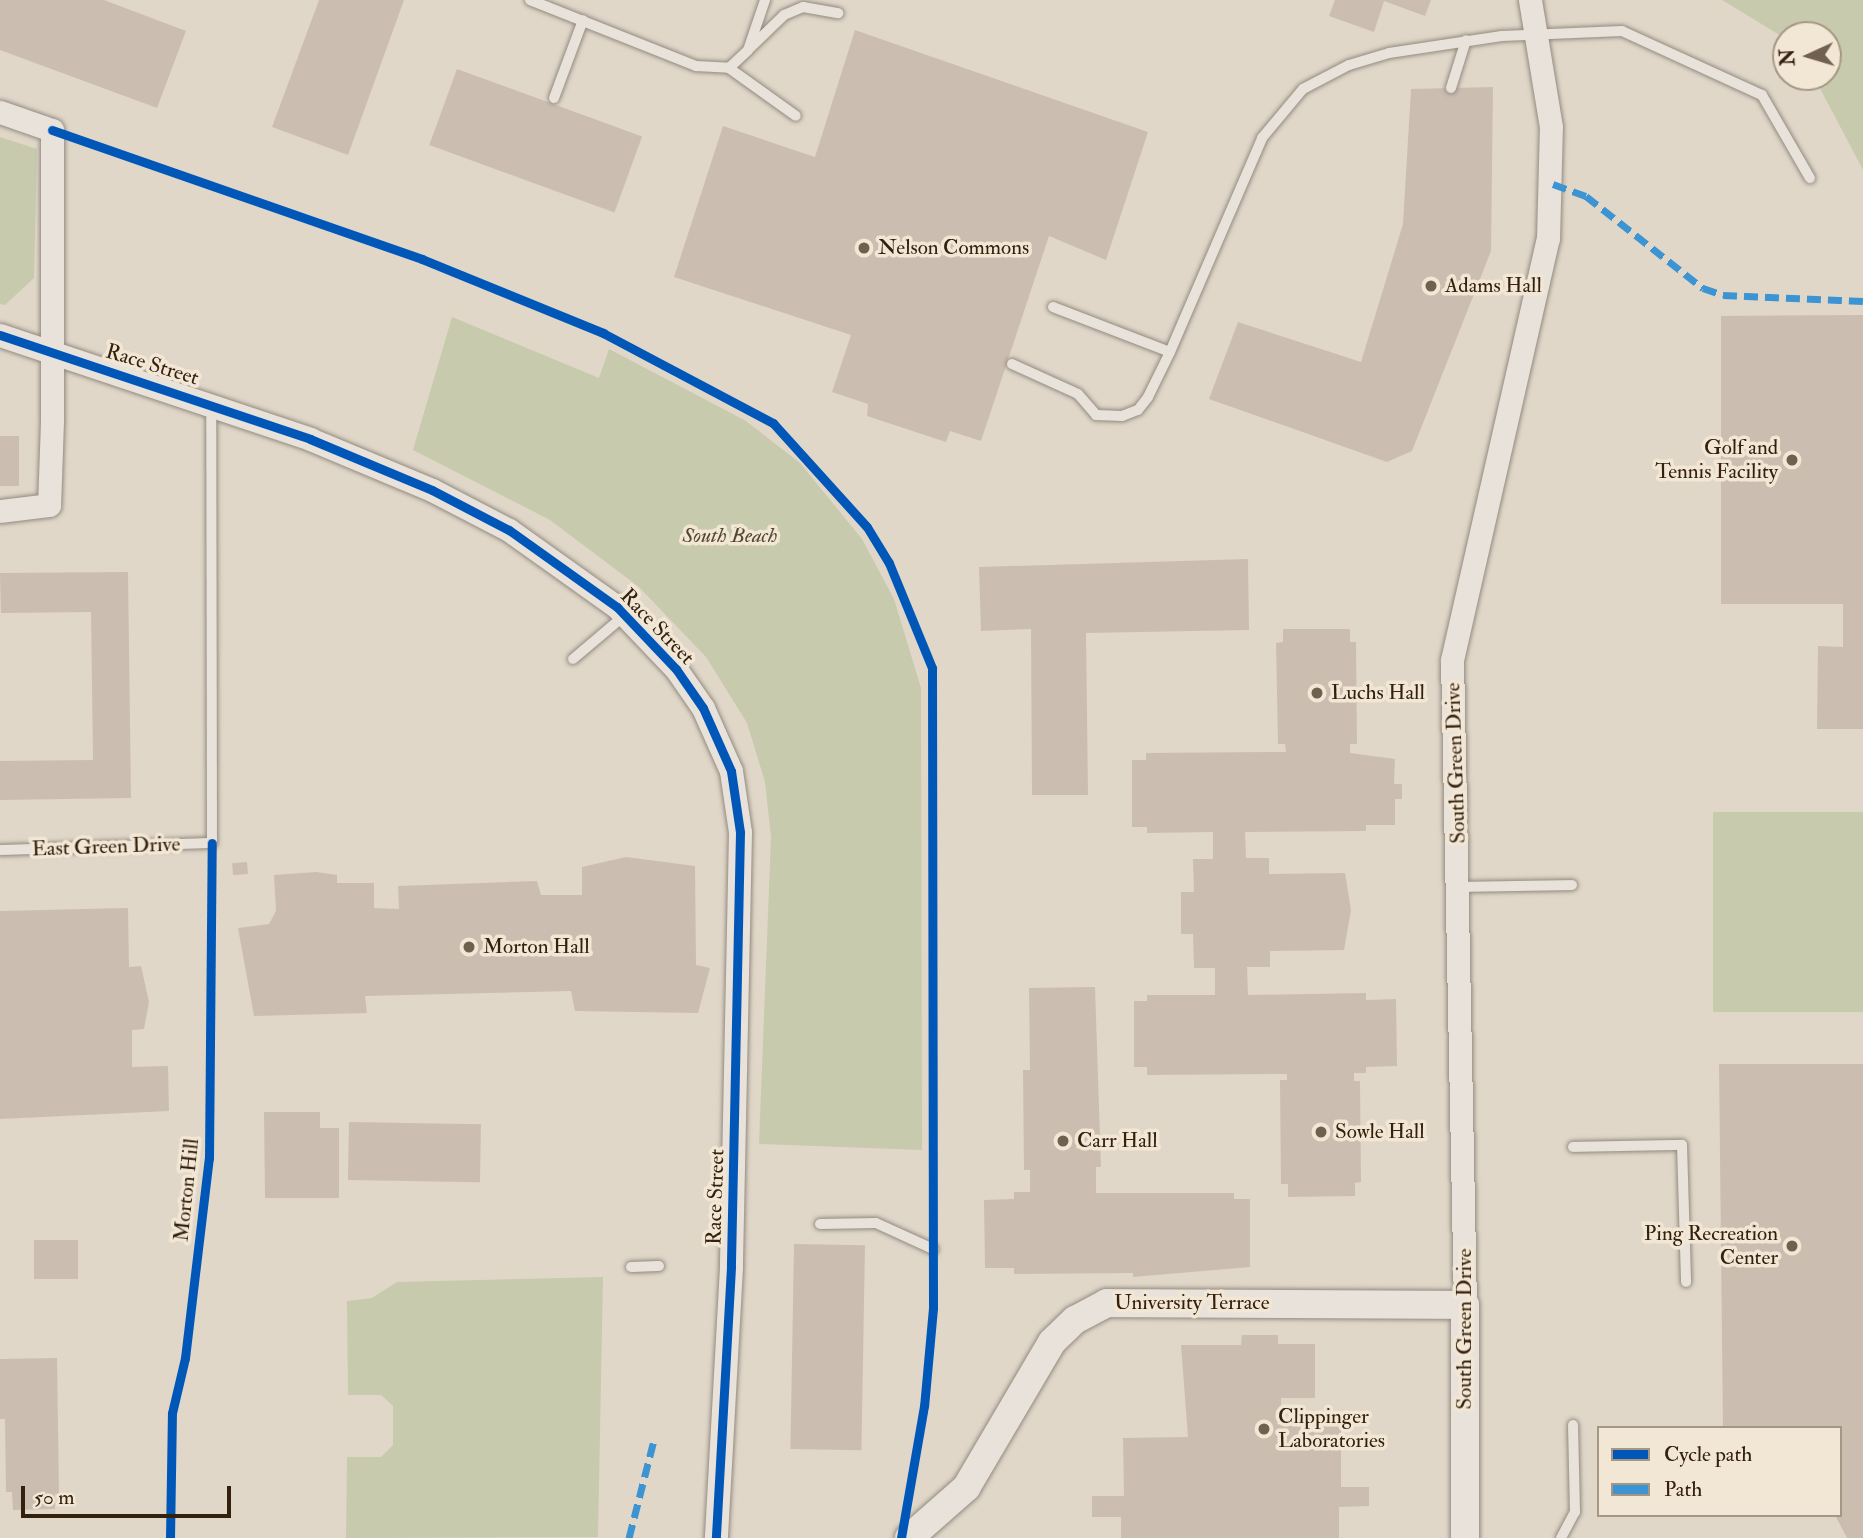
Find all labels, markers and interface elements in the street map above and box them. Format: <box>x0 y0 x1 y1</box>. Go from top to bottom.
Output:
north arrow <box>1772 21 1842 91</box>
text: N <box>1775 48 1801 67</box>
place label: Nelson Commons <box>878 235 1029 261</box>
marker: Nelson Commons <box>856 240 872 256</box>
place label: Adams Hall <box>1445 273 1542 299</box>
marker: Adams Hall <box>1423 278 1439 294</box>
street label: Race Street <box>102 339 202 391</box>
place label: Golf and Tennis Facility <box>1655 435 1778 485</box>
marker: Golf and Tennis Facility <box>1784 452 1800 468</box>
park label: South Beach <box>683 523 777 549</box>
street label: Race Street <box>615 584 699 670</box>
place label: Luchs Hall <box>1331 680 1425 706</box>
street label: South Green Drive <box>1441 682 1471 844</box>
marker: Luchs Hall <box>1309 685 1325 701</box>
street label: East Green Drive <box>31 832 181 862</box>
place label: Morton Hall <box>483 934 590 960</box>
marker: Morton Hall <box>461 939 477 955</box>
place label: Sowle Hall <box>1335 1119 1425 1145</box>
marker: Sowle Hall <box>1313 1124 1329 1140</box>
place label: Carr Hall <box>1077 1128 1158 1154</box>
marker: Carr Hall <box>1055 1133 1071 1149</box>
street label: Morton Hill <box>169 1137 205 1243</box>
street label: Race Street <box>702 1149 730 1245</box>
place label: Ping Recreation Center <box>1644 1221 1778 1271</box>
marker: Ping Recreation Center <box>1784 1238 1800 1254</box>
street label: South Green Drive <box>1452 1248 1478 1410</box>
street label: University Terrace <box>1114 1290 1270 1316</box>
place label: Clippinger Laboratories <box>1278 1404 1385 1454</box>
marker: Clippinger Laboratories <box>1256 1421 1272 1437</box>
legend <box>1597 1426 1842 1517</box>
text: Cycle path <box>1664 1441 1752 1468</box>
scale bar <box>24 1472 234 1516</box>
text: Path <box>1664 1476 1702 1503</box>
text: 50 m <box>34 1484 75 1511</box>

